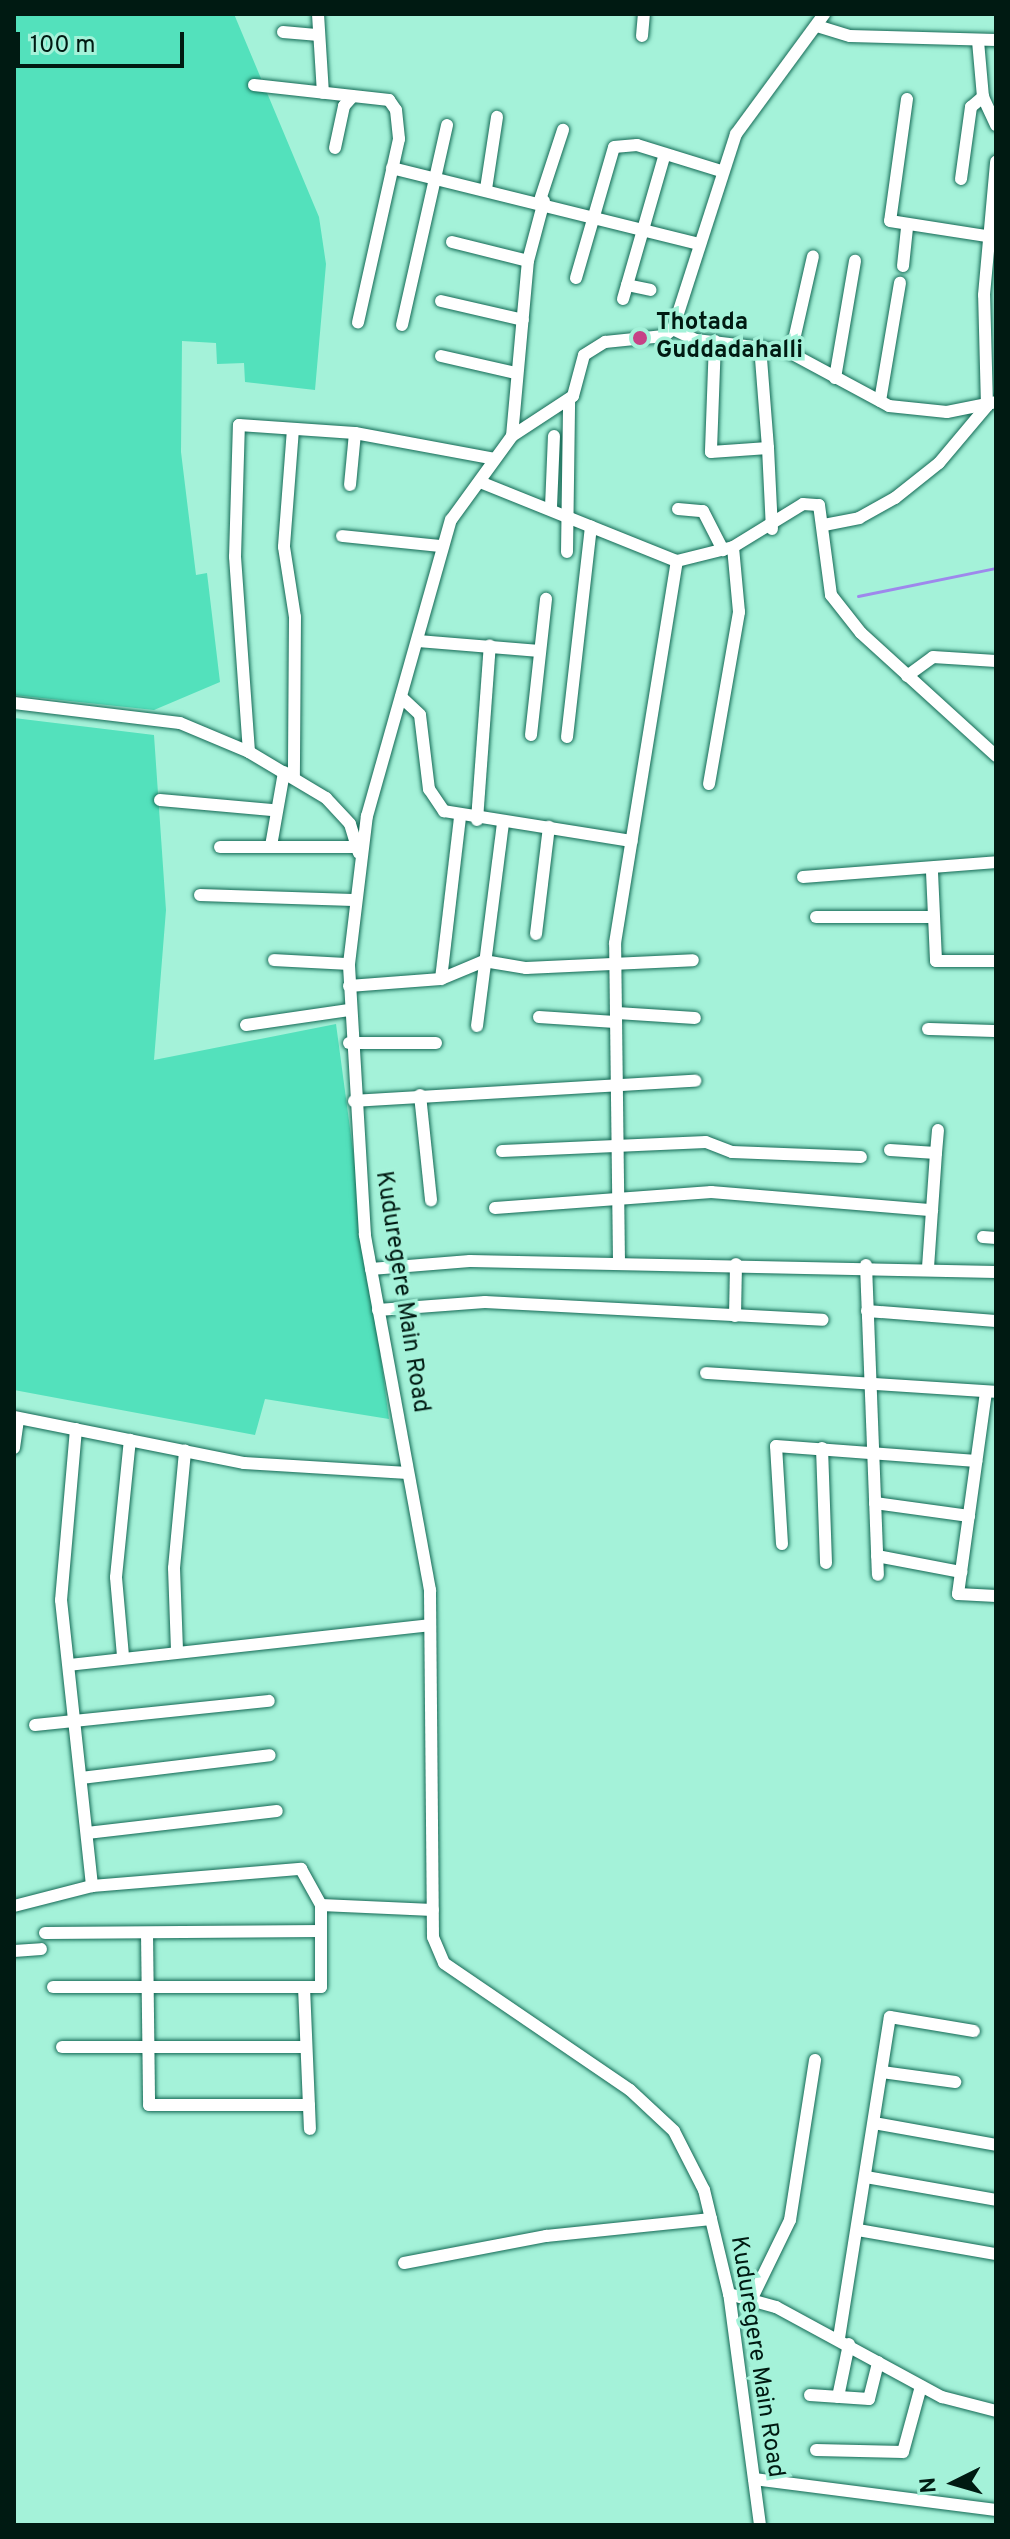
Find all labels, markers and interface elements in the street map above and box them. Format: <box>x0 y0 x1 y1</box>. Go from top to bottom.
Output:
scale bar <box>20 16 188 66</box>
text: 100 m <box>30 31 96 61</box>
place label: Thotada Guddadahalli <box>656 310 803 366</box>
marker: Thotada Guddadahalli <box>631 329 649 347</box>
street label: Kuduregere Main Road <box>368 1169 434 1415</box>
street label: Kuduregere Main Road <box>723 2234 789 2480</box>
north arrow <box>914 2443 994 2523</box>
text: N <box>915 2476 944 2494</box>

